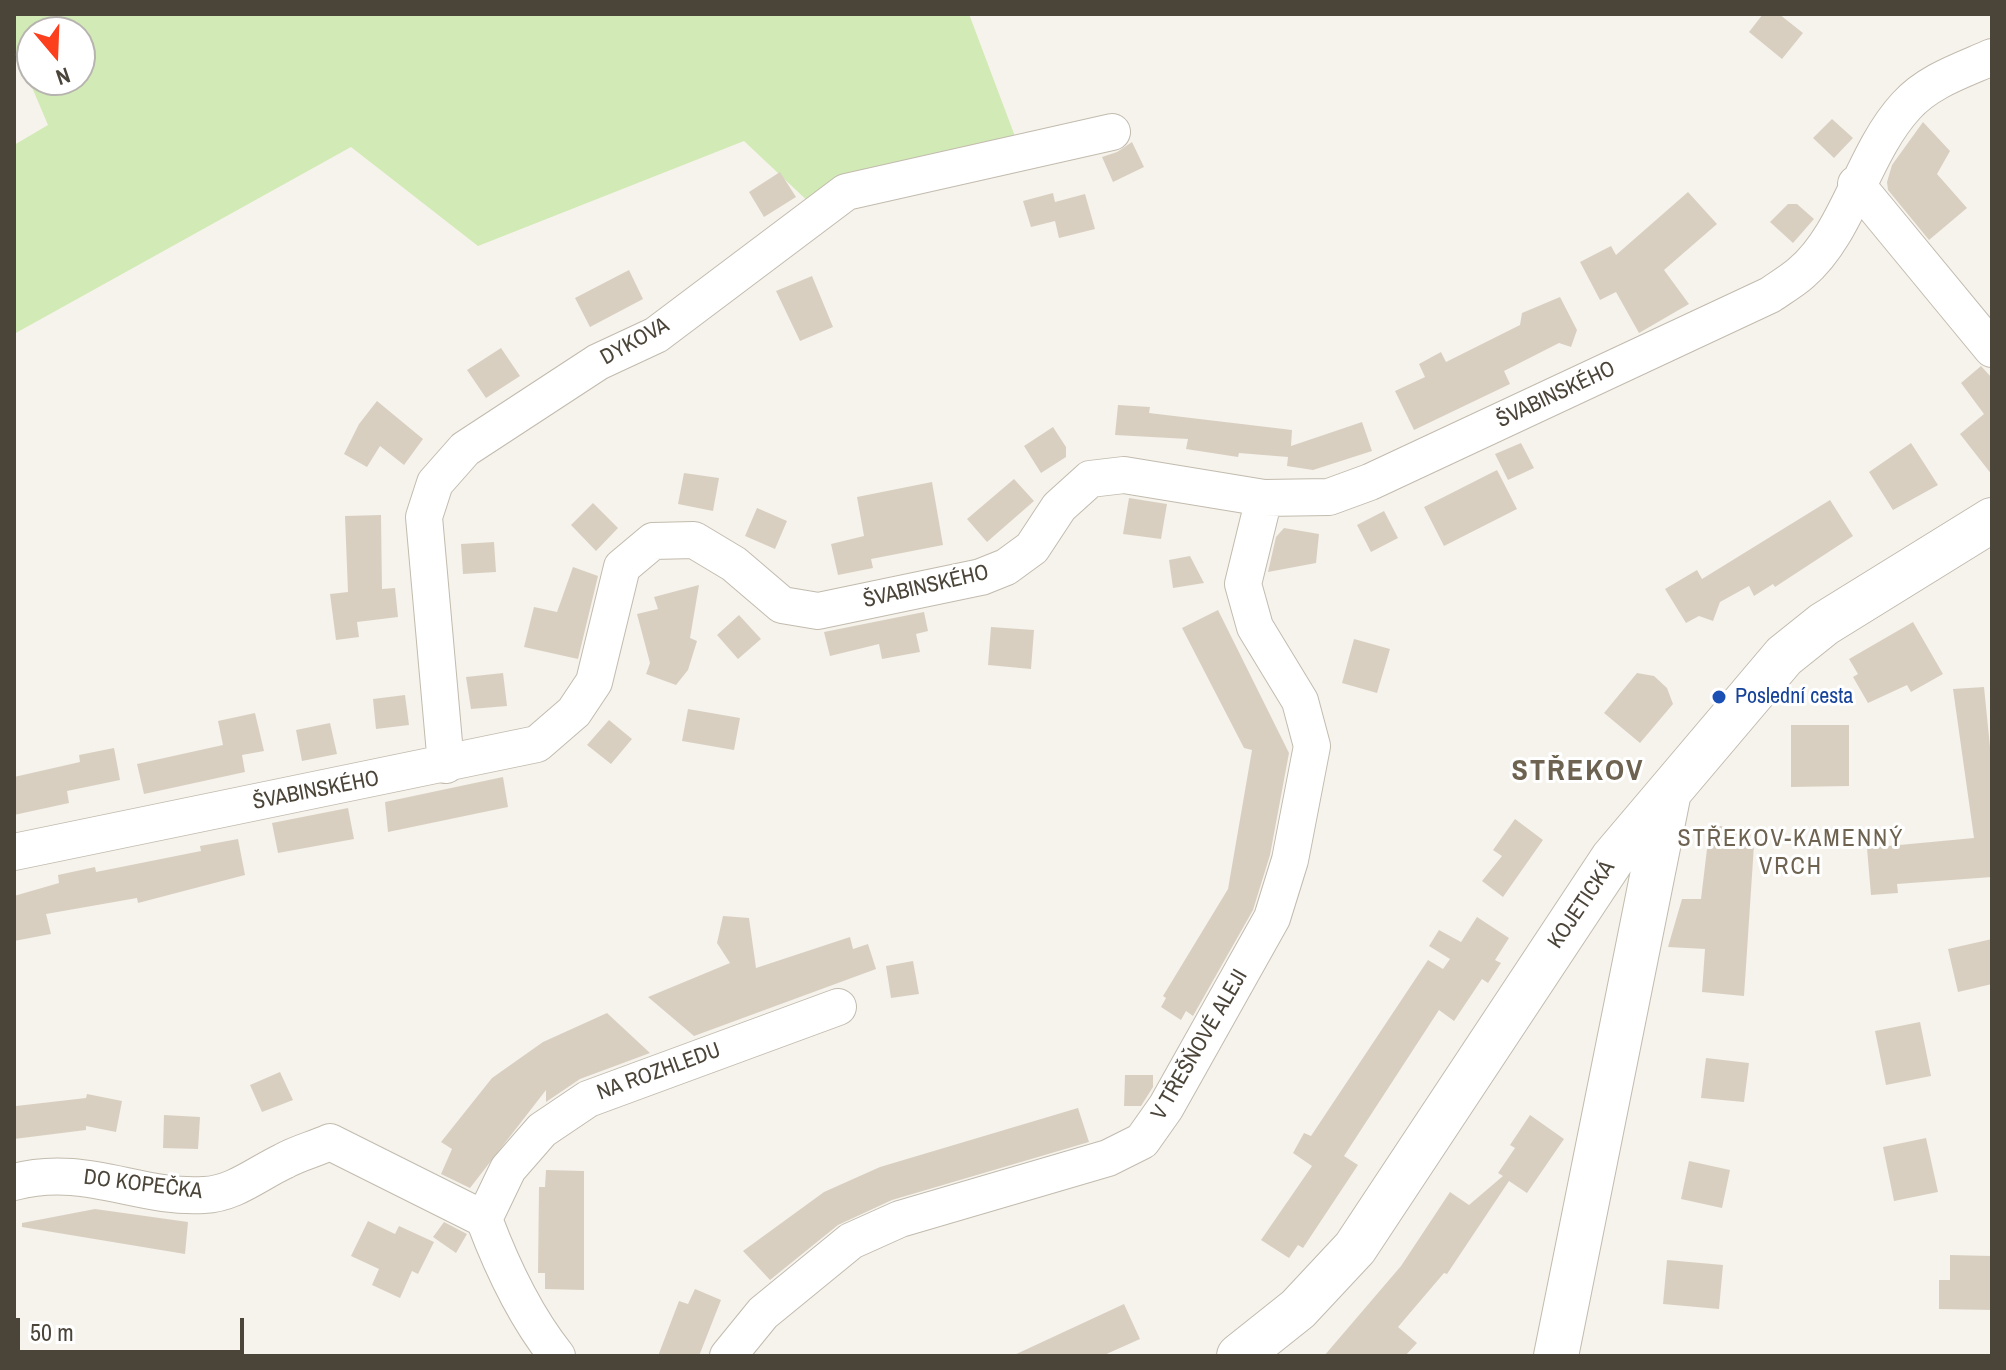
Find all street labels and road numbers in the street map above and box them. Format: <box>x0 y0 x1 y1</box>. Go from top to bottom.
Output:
street label: DYKOVA <box>596 313 674 371</box>
street label: ŠVABINSKÉHO <box>1492 356 1620 434</box>
street label: ŠVABINSKÉHO <box>861 560 991 614</box>
street label: ŠVABINSKÉHO <box>251 766 381 816</box>
street label: KOJETICKÁ <box>1543 856 1621 954</box>
street label: V TŘEŠŇOVÉ ALEJI <box>1146 965 1254 1125</box>
street label: NA ROZHLEDU <box>594 1037 724 1107</box>
street label: DO KOPEČKA <box>82 1165 204 1205</box>

